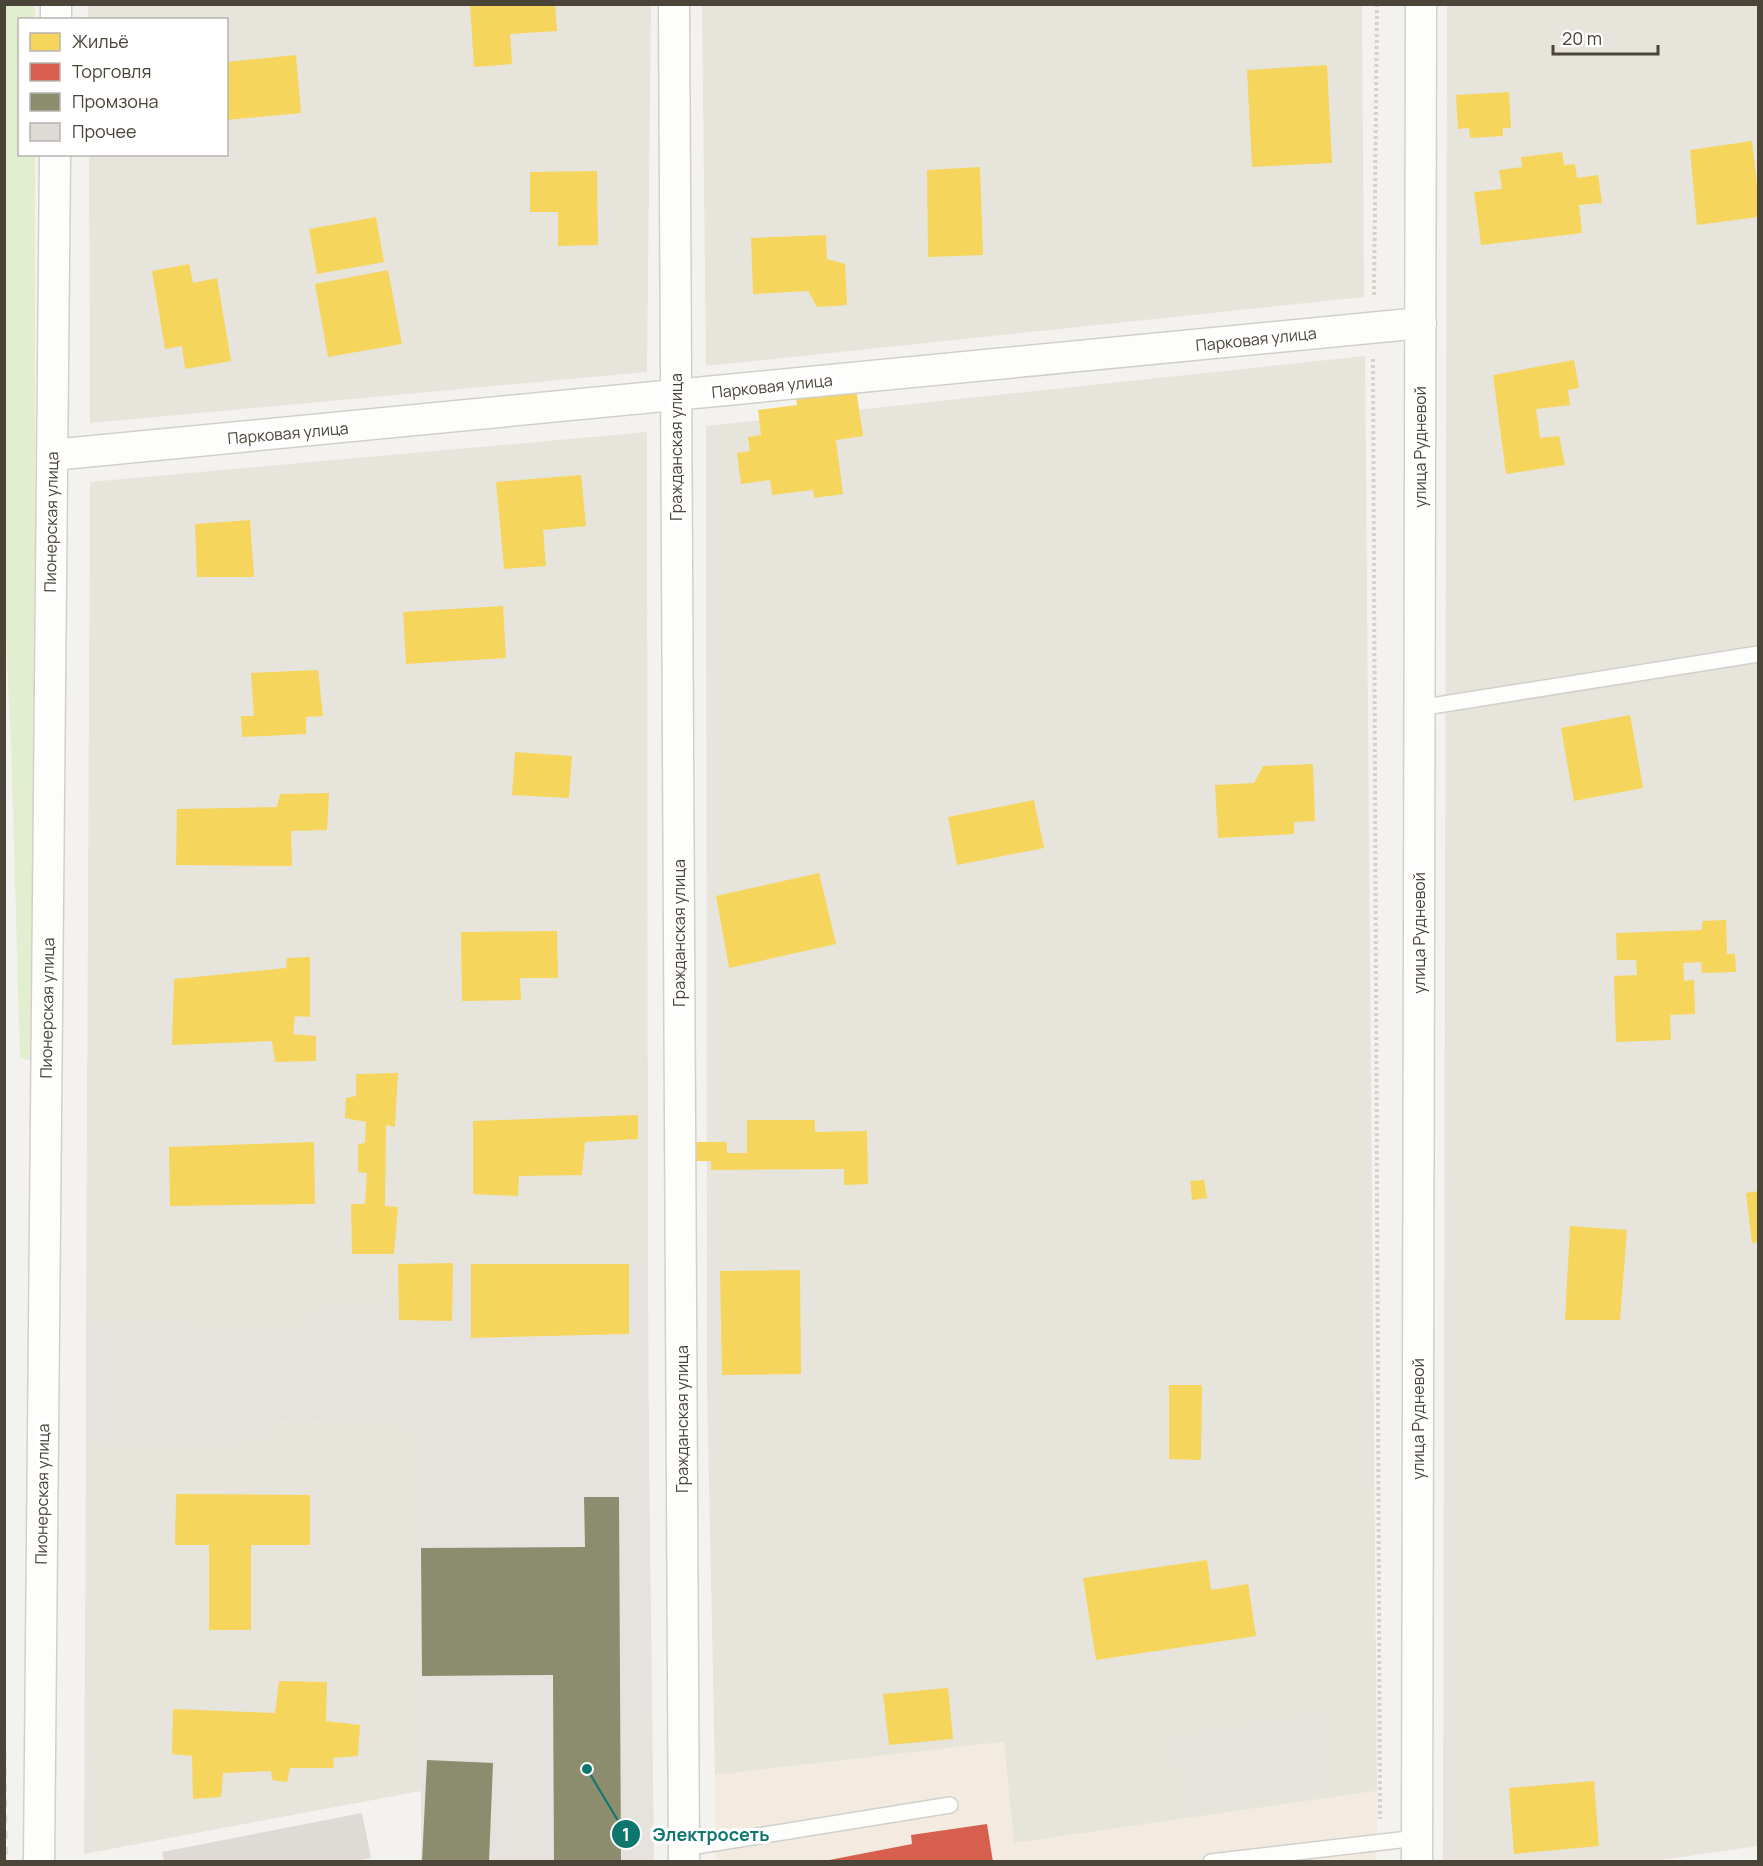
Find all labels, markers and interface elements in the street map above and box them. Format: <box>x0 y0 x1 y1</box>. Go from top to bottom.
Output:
legend <box>18 18 228 156</box>
scale bar <box>1553 18 1658 56</box>
text: 20 m <box>1562 26 1602 50</box>
text: Жильё <box>72 29 129 53</box>
text: Торговля <box>72 59 151 83</box>
text: Промзона <box>72 89 159 113</box>
text: Прочее <box>72 119 137 143</box>
street label: Парковая улица <box>1195 322 1317 356</box>
street label: Парковая улица <box>711 369 833 403</box>
street label: Гражданская улица <box>665 373 687 521</box>
street label: улица Рудневой <box>1409 386 1431 508</box>
street label: Парковая улица <box>227 417 349 449</box>
street label: Пионерская улица <box>39 451 63 593</box>
street label: Гражданская улица <box>668 859 690 1007</box>
street label: улица Рудневой <box>1408 872 1430 994</box>
street label: Пионерская улица <box>35 937 59 1079</box>
street label: Гражданская улица <box>671 1345 693 1493</box>
street label: улица Рудневой <box>1407 1358 1429 1480</box>
street label: Пионерская улица <box>30 1423 54 1565</box>
callout: Электросеть <box>611 1816 782 1852</box>
text: 1 <box>622 1822 630 1846</box>
text: Электросеть <box>653 1822 769 1846</box>

